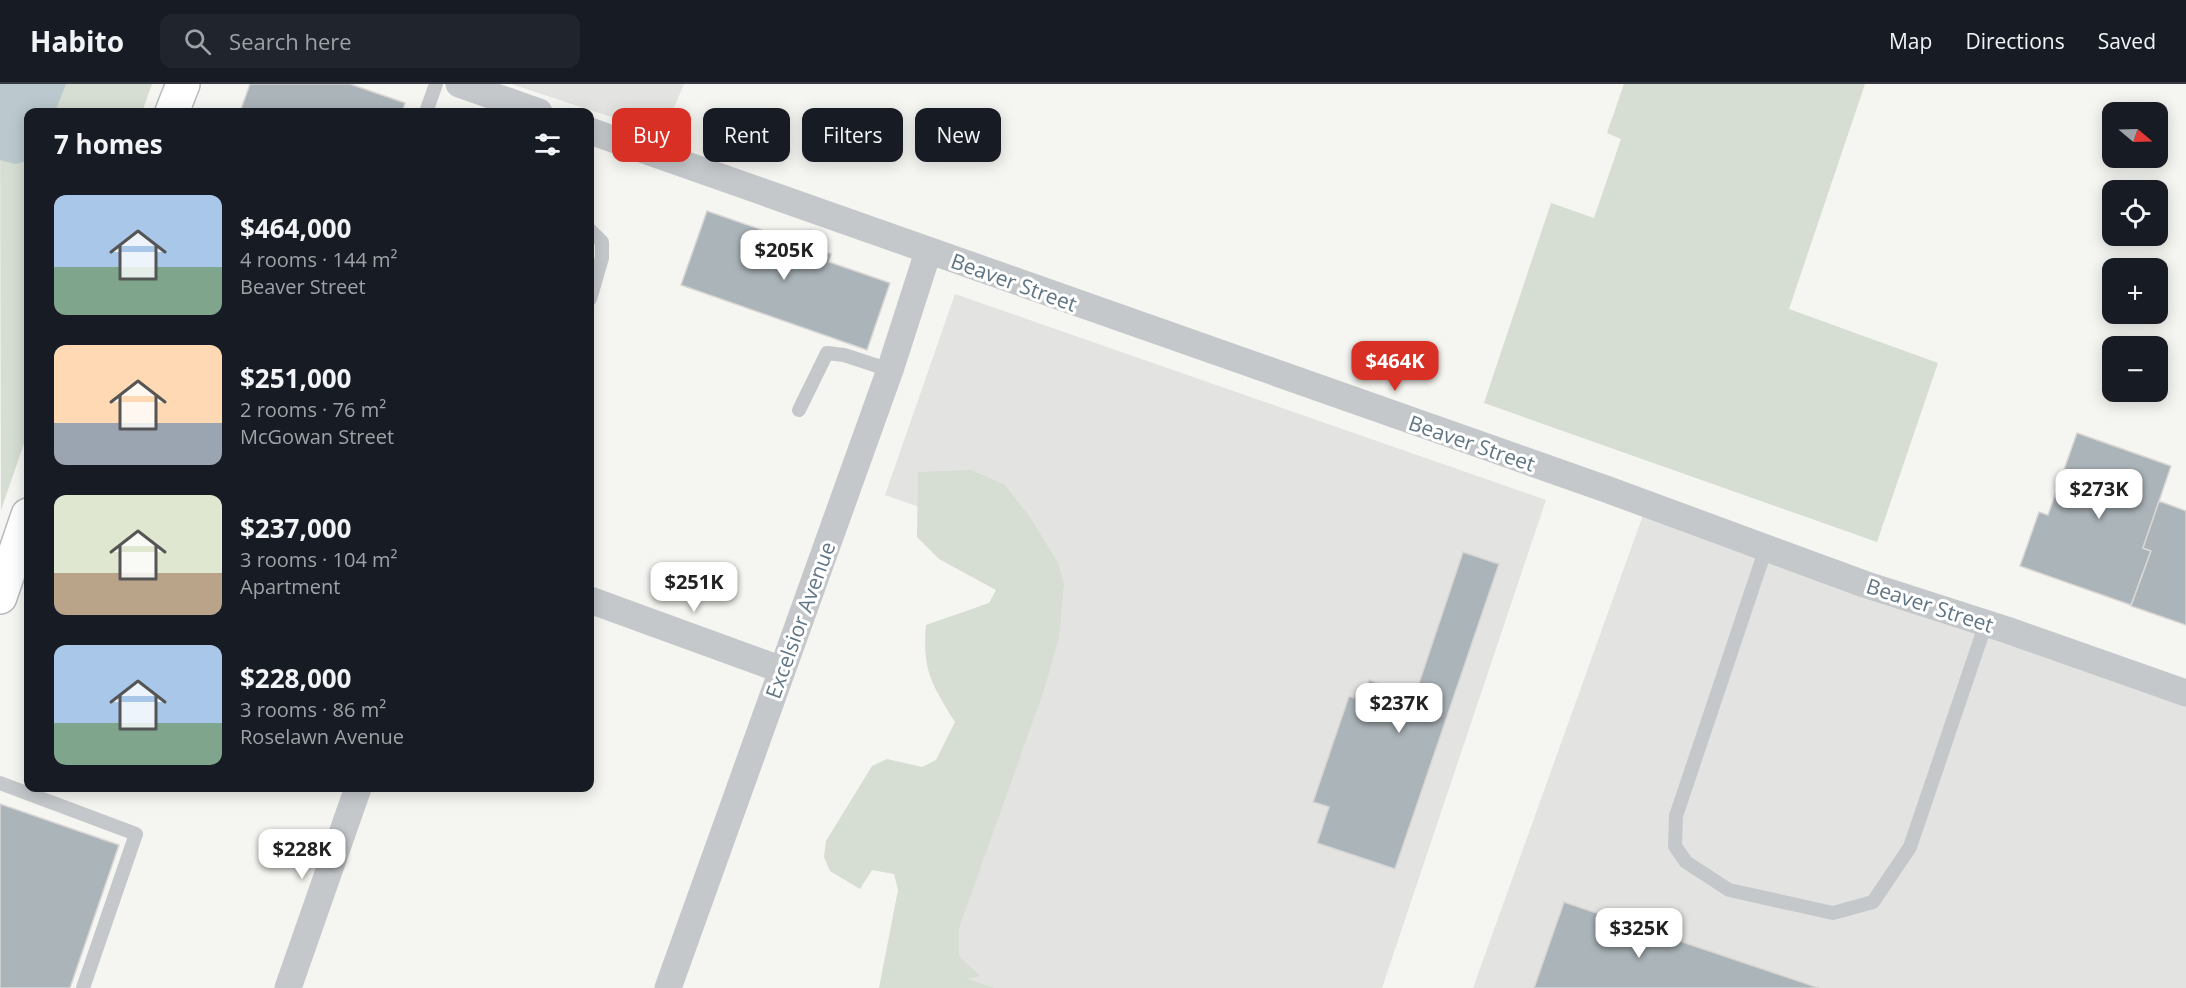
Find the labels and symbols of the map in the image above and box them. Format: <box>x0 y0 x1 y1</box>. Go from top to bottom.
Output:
north arrow <box>2102 102 2168 168</box>
pin: $205K <box>742 230 826 281</box>
street label: Beaver Street <box>947 246 1081 318</box>
pin: $464K <box>1353 341 1437 392</box>
street label: Beaver Street <box>1405 408 1539 478</box>
pin: $273K <box>2057 469 2141 520</box>
street label: Excelsior Avenue <box>759 538 841 702</box>
pin: $251K <box>652 562 736 613</box>
street label: Beaver Street <box>1863 571 1997 639</box>
pin: $237K <box>1357 683 1441 734</box>
pin: $228K <box>260 829 344 880</box>
pin: $325K <box>1597 908 1681 959</box>

